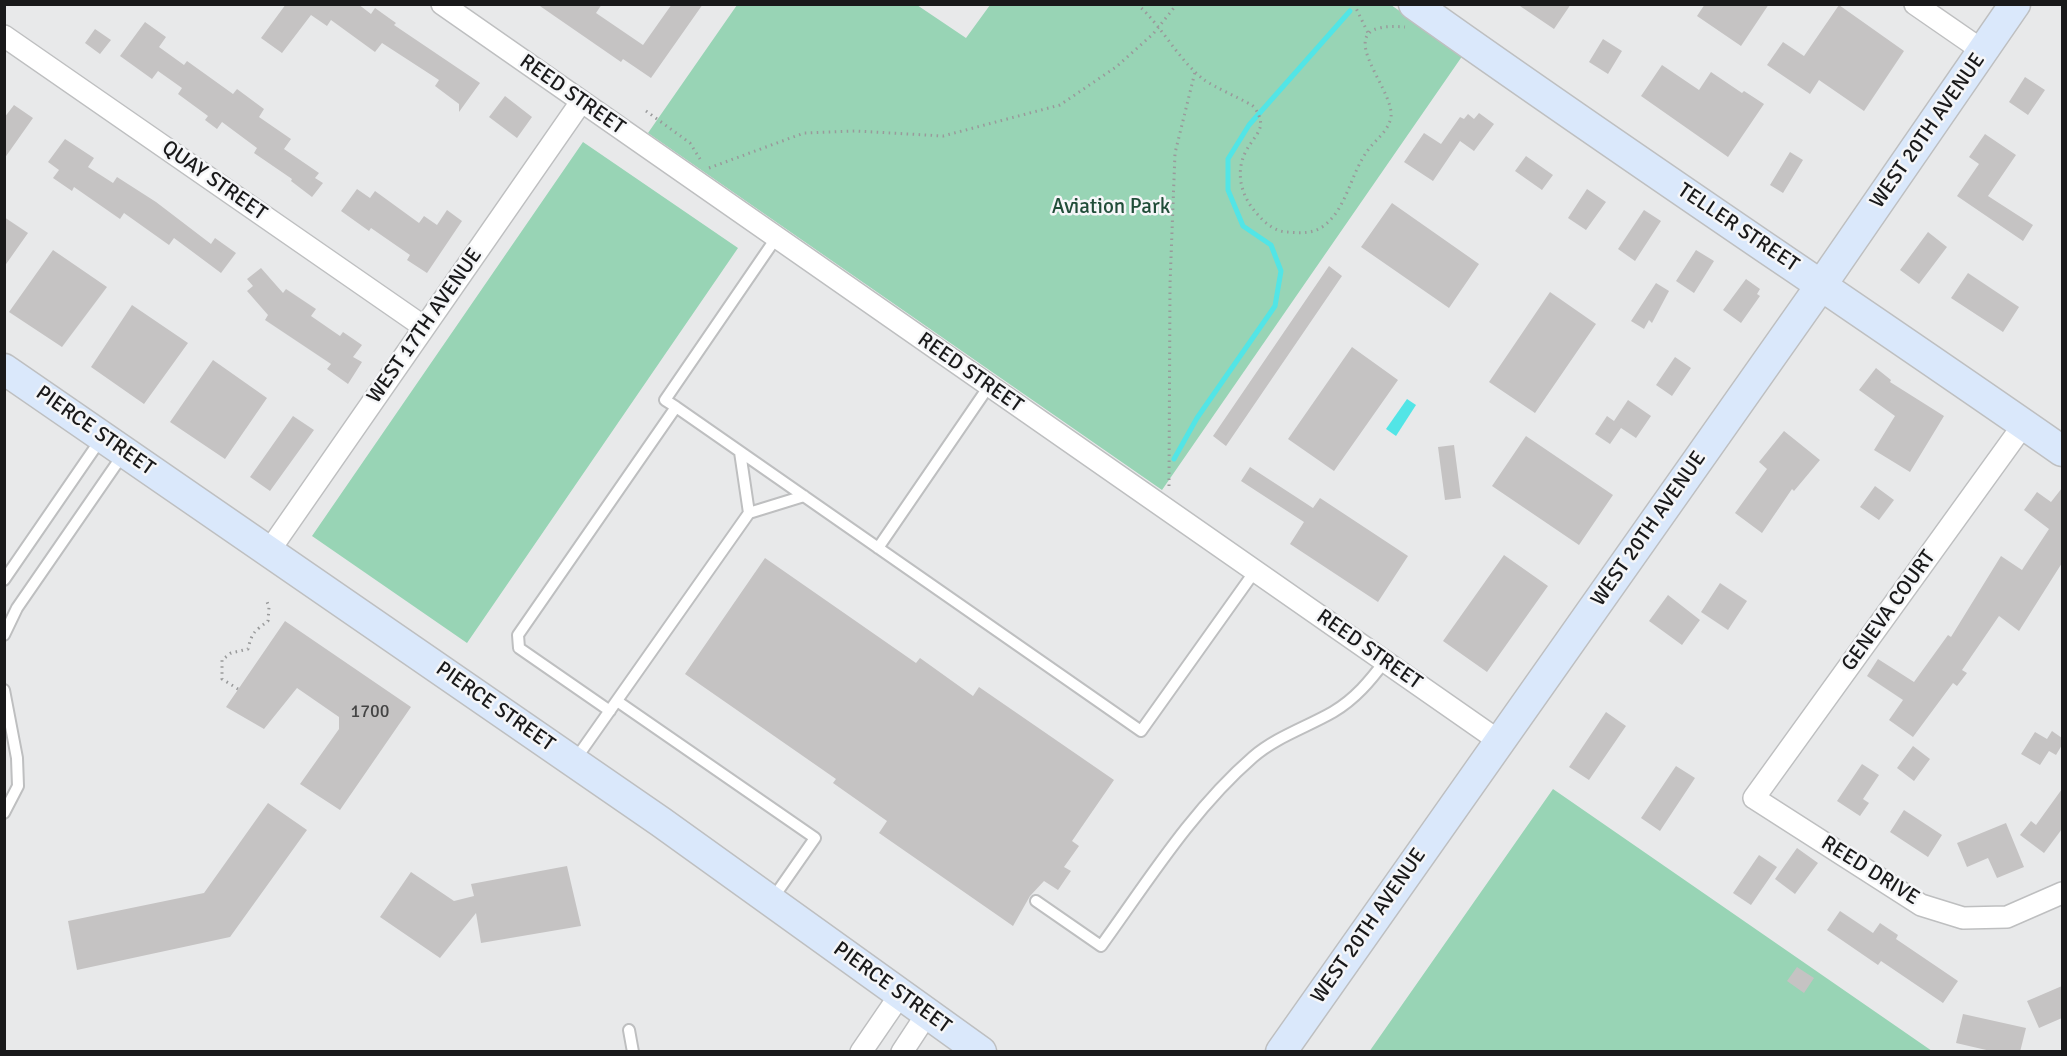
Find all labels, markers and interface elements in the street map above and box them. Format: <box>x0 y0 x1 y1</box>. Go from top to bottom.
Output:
street label: REED STREET <box>514 49 630 141</box>
street label: WEST 20TH AVENUE <box>1865 49 1991 213</box>
street label: QUAY STREET <box>157 136 271 226</box>
street label: TELLER STREET <box>1673 178 1803 278</box>
park label: Aviation Park <box>1052 194 1170 220</box>
street label: WEST 17TH AVENUE <box>362 244 488 408</box>
street label: REED STREET <box>912 327 1028 419</box>
street label: PIERCE STREET <box>31 381 159 481</box>
street label: WEST 20TH AVENUE <box>1586 447 1712 611</box>
street label: GENEVA COURT <box>1837 546 1941 676</box>
street label: REED STREET <box>1311 604 1427 696</box>
street label: PIERCE STREET <box>431 657 559 757</box>
house number: 1700 <box>351 701 389 723</box>
street label: REED DRIVE <box>1816 831 1924 911</box>
street label: WEST 20TH AVENUE <box>1306 844 1432 1008</box>
street label: PIERCE STREET <box>828 937 956 1039</box>

